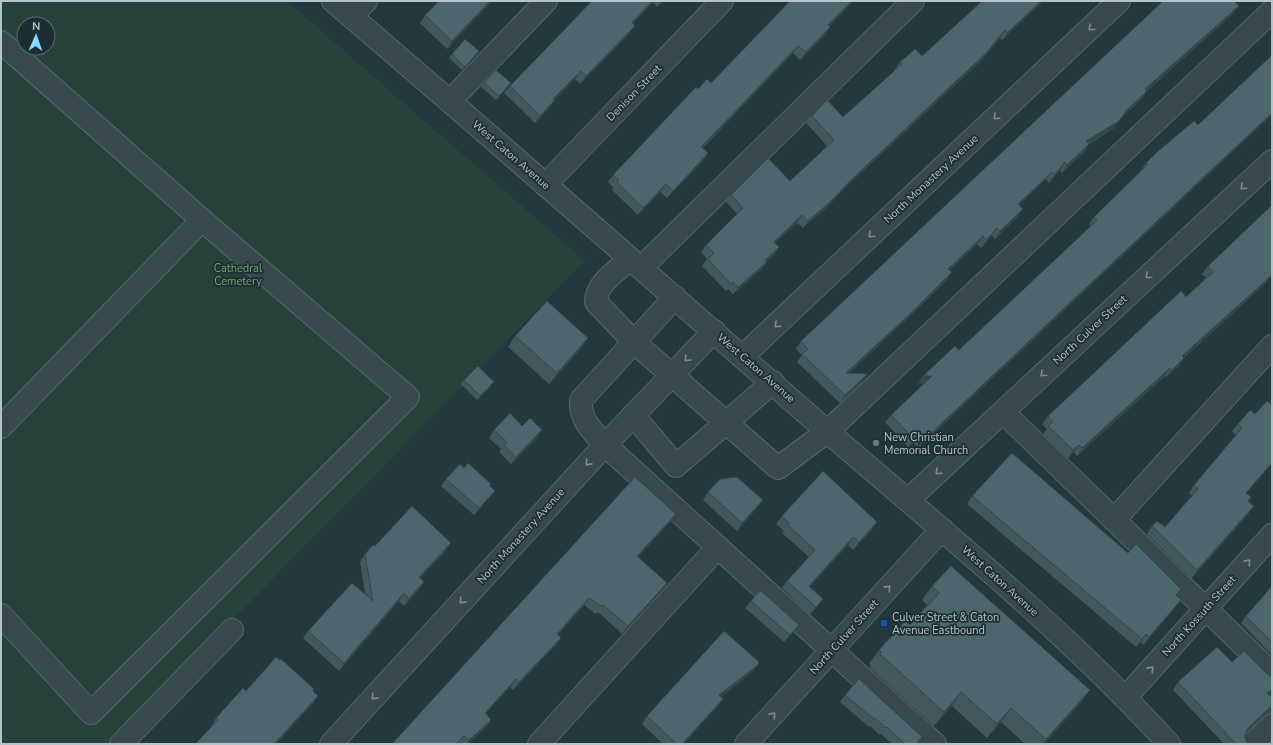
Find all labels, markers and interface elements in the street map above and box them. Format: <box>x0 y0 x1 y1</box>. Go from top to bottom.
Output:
north arrow <box>16 16 56 56</box>
text: N <box>32 19 41 34</box>
one-way arrow <box>1088 23 1096 31</box>
street label: Denison Street <box>603 61 665 125</box>
one-way arrow <box>994 112 1001 119</box>
street label: West Caton Avenue <box>469 117 553 193</box>
street label: North Monastery Avenue <box>881 131 982 227</box>
one-way arrow <box>1241 183 1248 190</box>
one-way arrow <box>869 230 876 237</box>
park label: Cathedral Cemetery <box>214 261 263 289</box>
one-way arrow <box>1146 271 1153 278</box>
street label: North Culver Street <box>1050 292 1130 368</box>
one-way arrow <box>774 320 782 327</box>
street label: West Caton Avenue <box>714 330 798 406</box>
one-way arrow <box>684 354 692 362</box>
one-way arrow <box>1040 370 1048 377</box>
place label: New Christian Memorial Church <box>884 430 968 458</box>
marker: New Christian Memorial Church <box>871 438 881 448</box>
one-way arrow <box>585 459 592 466</box>
one-way arrow <box>935 468 943 475</box>
street label: North Monastery Avenue <box>474 485 568 587</box>
street label: West Caton Avenue <box>958 542 1042 620</box>
one-way arrow <box>1243 559 1250 567</box>
street label: North Kossuth Street <box>1159 572 1239 660</box>
one-way arrow <box>884 585 891 593</box>
one-way arrow <box>460 596 467 603</box>
street label: North Culver Street <box>806 596 882 678</box>
place label: Culver Street & Caton Avenue Eastbound <box>892 610 999 638</box>
marker: Culver Street & Caton Avenue Eastbound <box>879 618 889 628</box>
one-way arrow <box>1146 666 1154 674</box>
one-way arrow <box>372 692 379 699</box>
one-way arrow <box>768 712 775 720</box>

